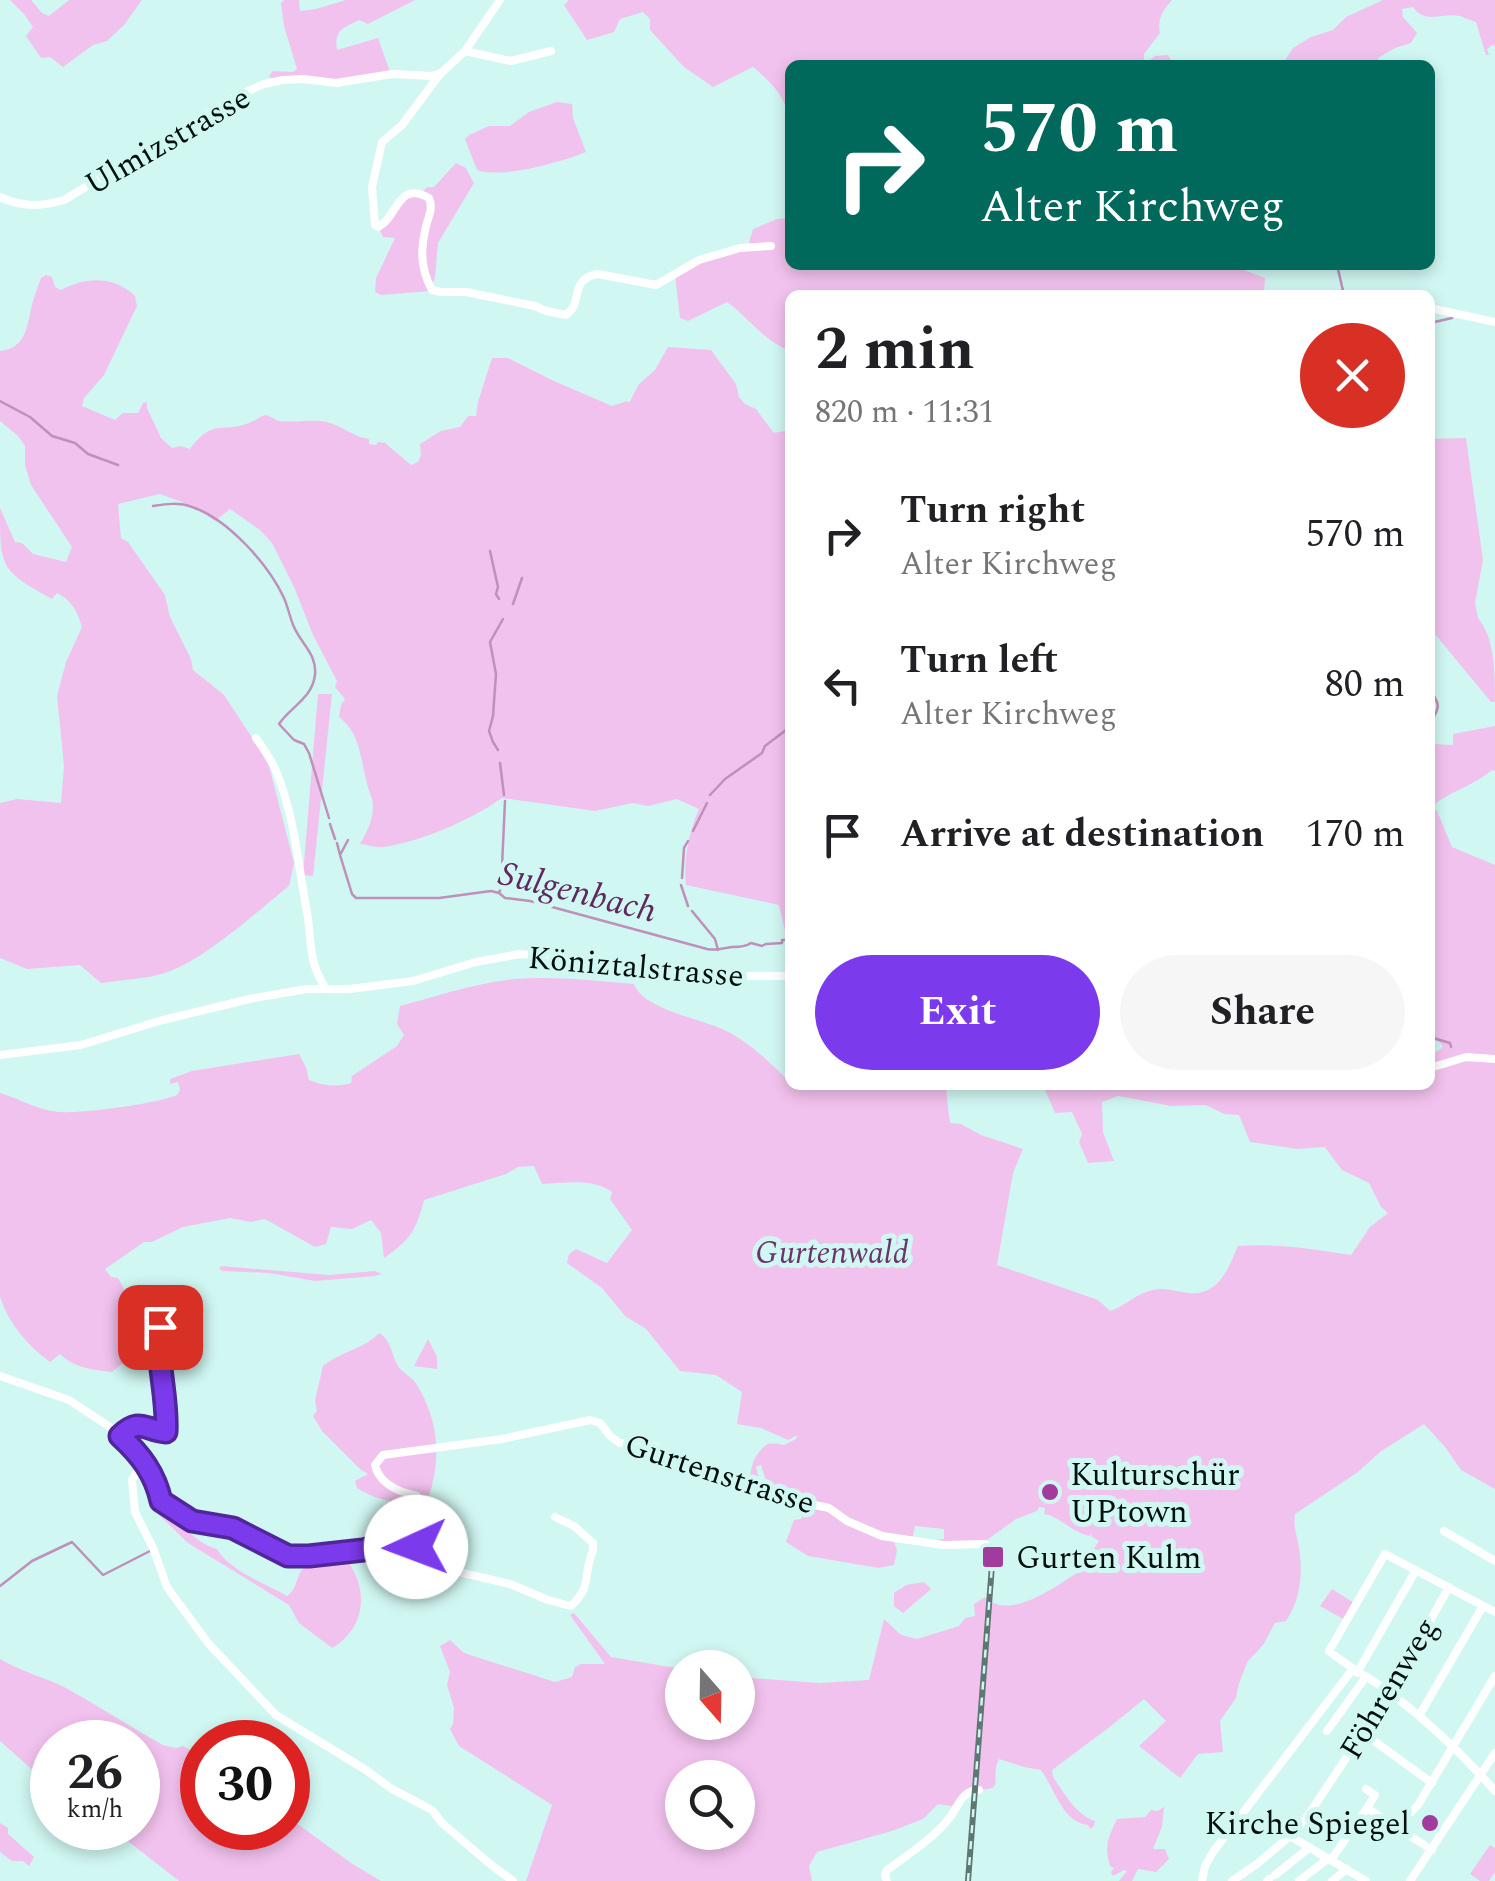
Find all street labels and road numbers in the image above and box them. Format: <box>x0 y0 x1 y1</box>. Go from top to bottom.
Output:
street label: Ulmizstrasse <box>76 74 260 209</box>
street label: Köniztalstrasse <box>526 934 746 1001</box>
street label: Gurtenstrasse <box>618 1421 821 1528</box>
street label: Föhrenweg <box>1328 1608 1451 1769</box>

